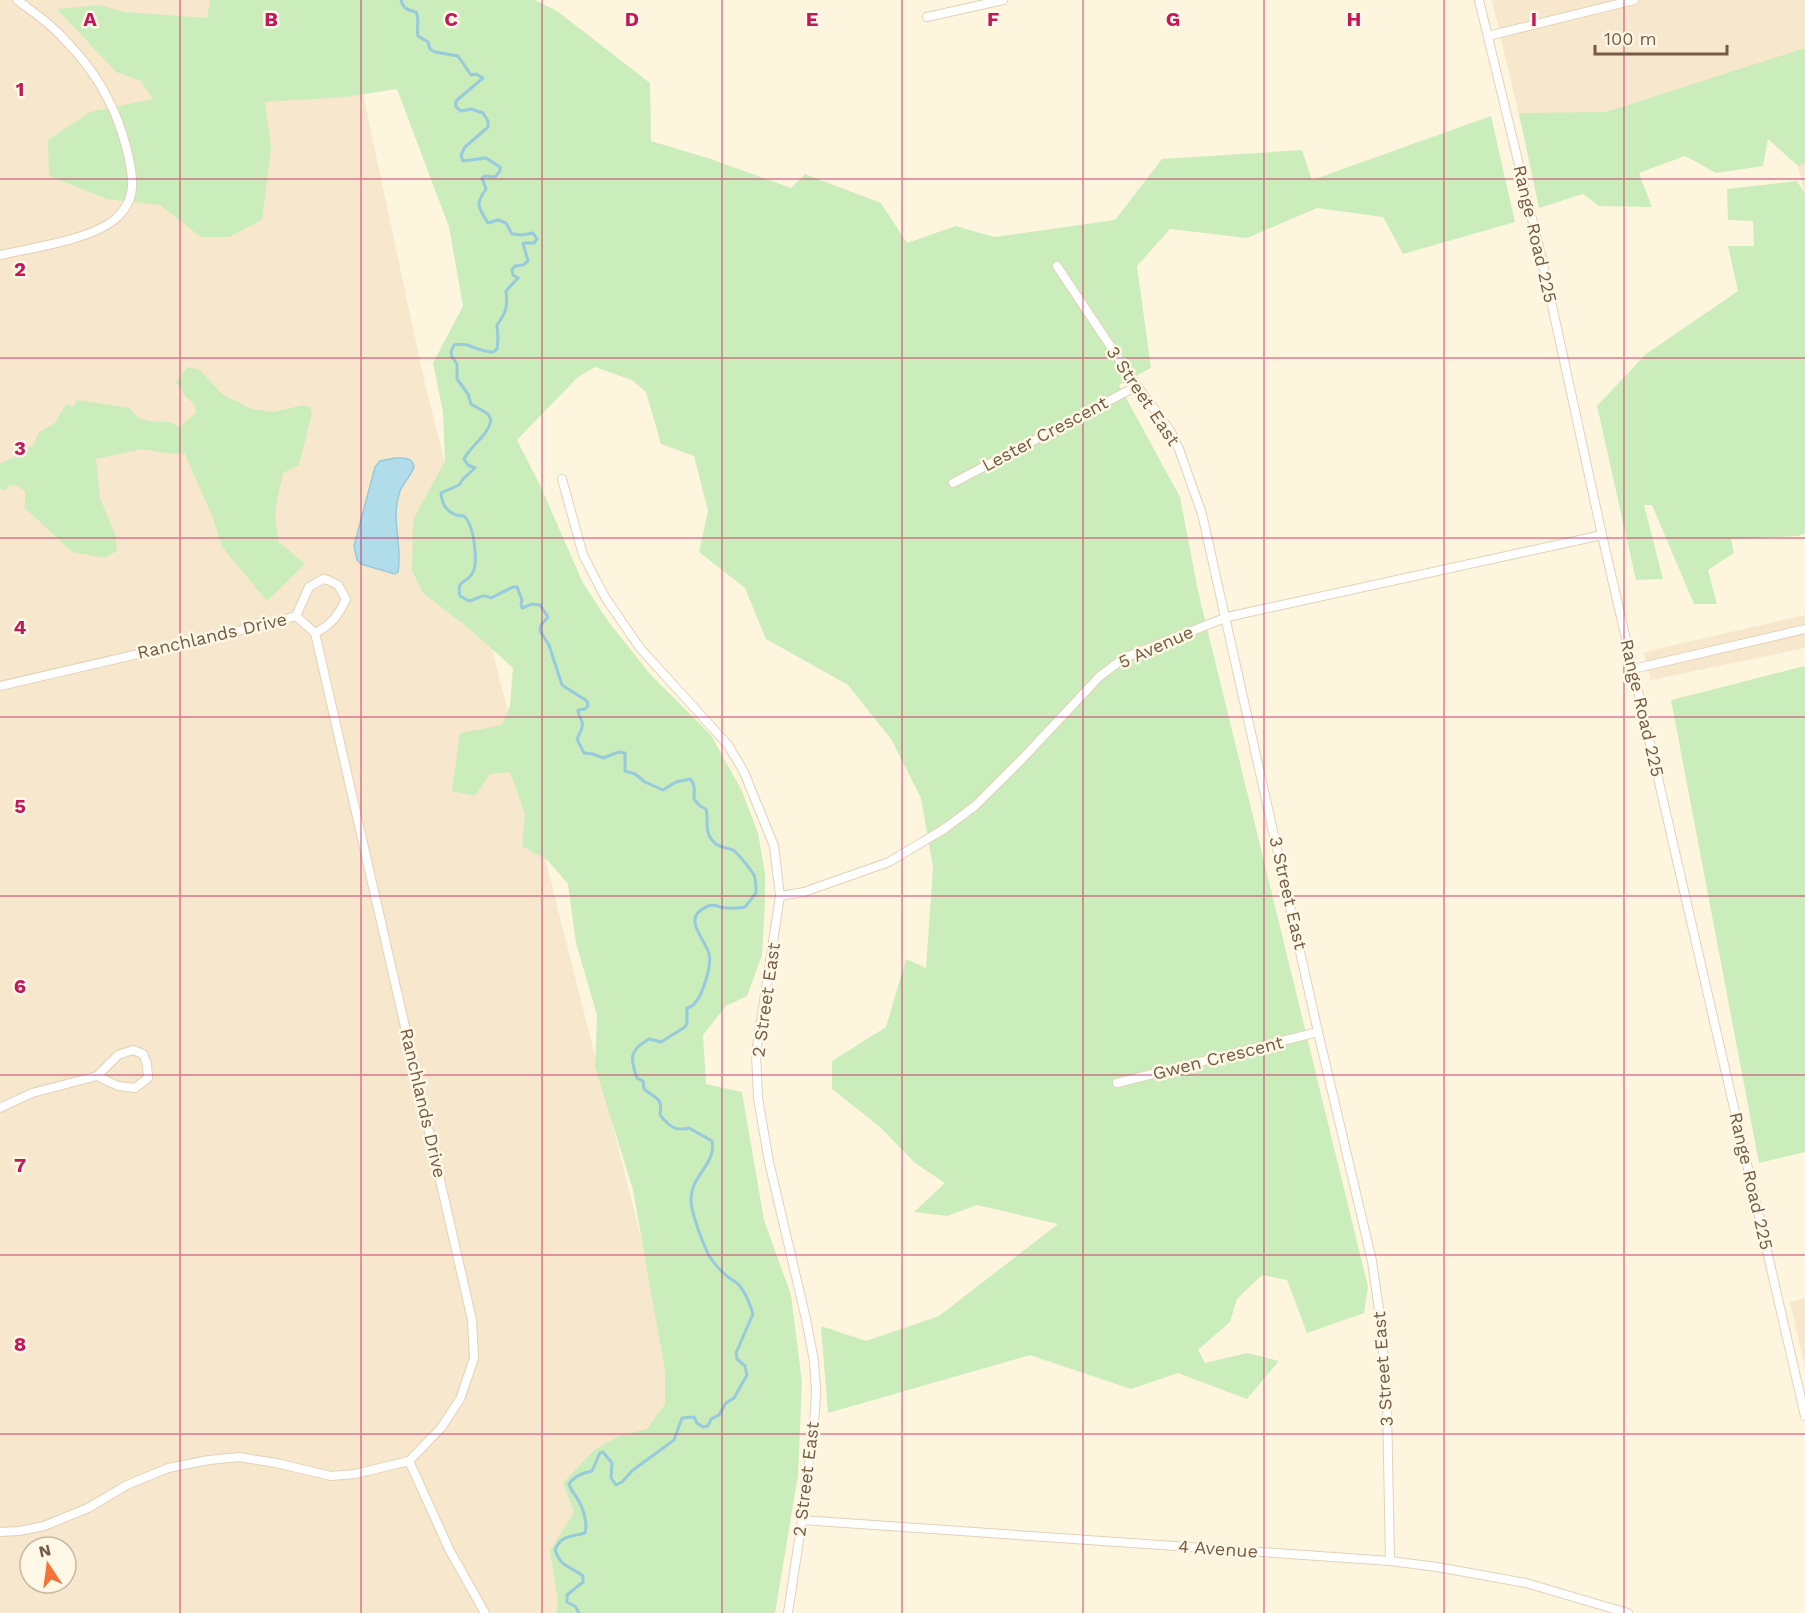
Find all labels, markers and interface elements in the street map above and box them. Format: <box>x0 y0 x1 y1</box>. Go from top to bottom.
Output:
text: A <box>83 7 97 31</box>
text: B <box>264 7 278 31</box>
text: C <box>444 7 458 31</box>
text: D <box>625 7 639 31</box>
text: E <box>806 7 818 31</box>
text: F <box>987 7 999 31</box>
text: G <box>1166 7 1180 31</box>
text: H <box>1347 7 1361 31</box>
text: I <box>1531 7 1537 31</box>
scale bar <box>1595 18 1727 56</box>
text: 100 m <box>1604 28 1657 49</box>
text: 1 <box>16 77 24 101</box>
street label: Range Road 225 <box>1509 163 1562 305</box>
text: 2 <box>14 257 26 281</box>
street label: 3 Street East <box>1102 342 1185 450</box>
street label: Lester Crescent <box>978 391 1112 476</box>
text: 3 <box>14 436 26 460</box>
street label: Ranchlands Drive <box>135 608 289 663</box>
text: 4 <box>14 615 27 639</box>
street label: 5 Avenue <box>1115 621 1196 672</box>
street label: Range Road 225 <box>1616 637 1669 779</box>
text: 5 <box>14 794 26 818</box>
street label: 3 Street East <box>1265 834 1312 952</box>
street label: 2 Street East <box>747 941 784 1059</box>
text: 6 <box>14 974 26 998</box>
street label: Ranchlands Drive <box>396 1026 451 1180</box>
street label: Gwen Crescent <box>1150 1031 1286 1084</box>
street label: Range Road 225 <box>1725 1110 1778 1252</box>
text: 7 <box>14 1153 26 1177</box>
street label: 3 Street East <box>1368 1310 1397 1427</box>
text: 8 <box>14 1332 26 1356</box>
street label: 2 Street East <box>788 1420 823 1538</box>
north arrow <box>18 1535 78 1595</box>
street label: 4 Avenue <box>1177 1535 1259 1562</box>
text: N <box>37 1540 53 1561</box>

